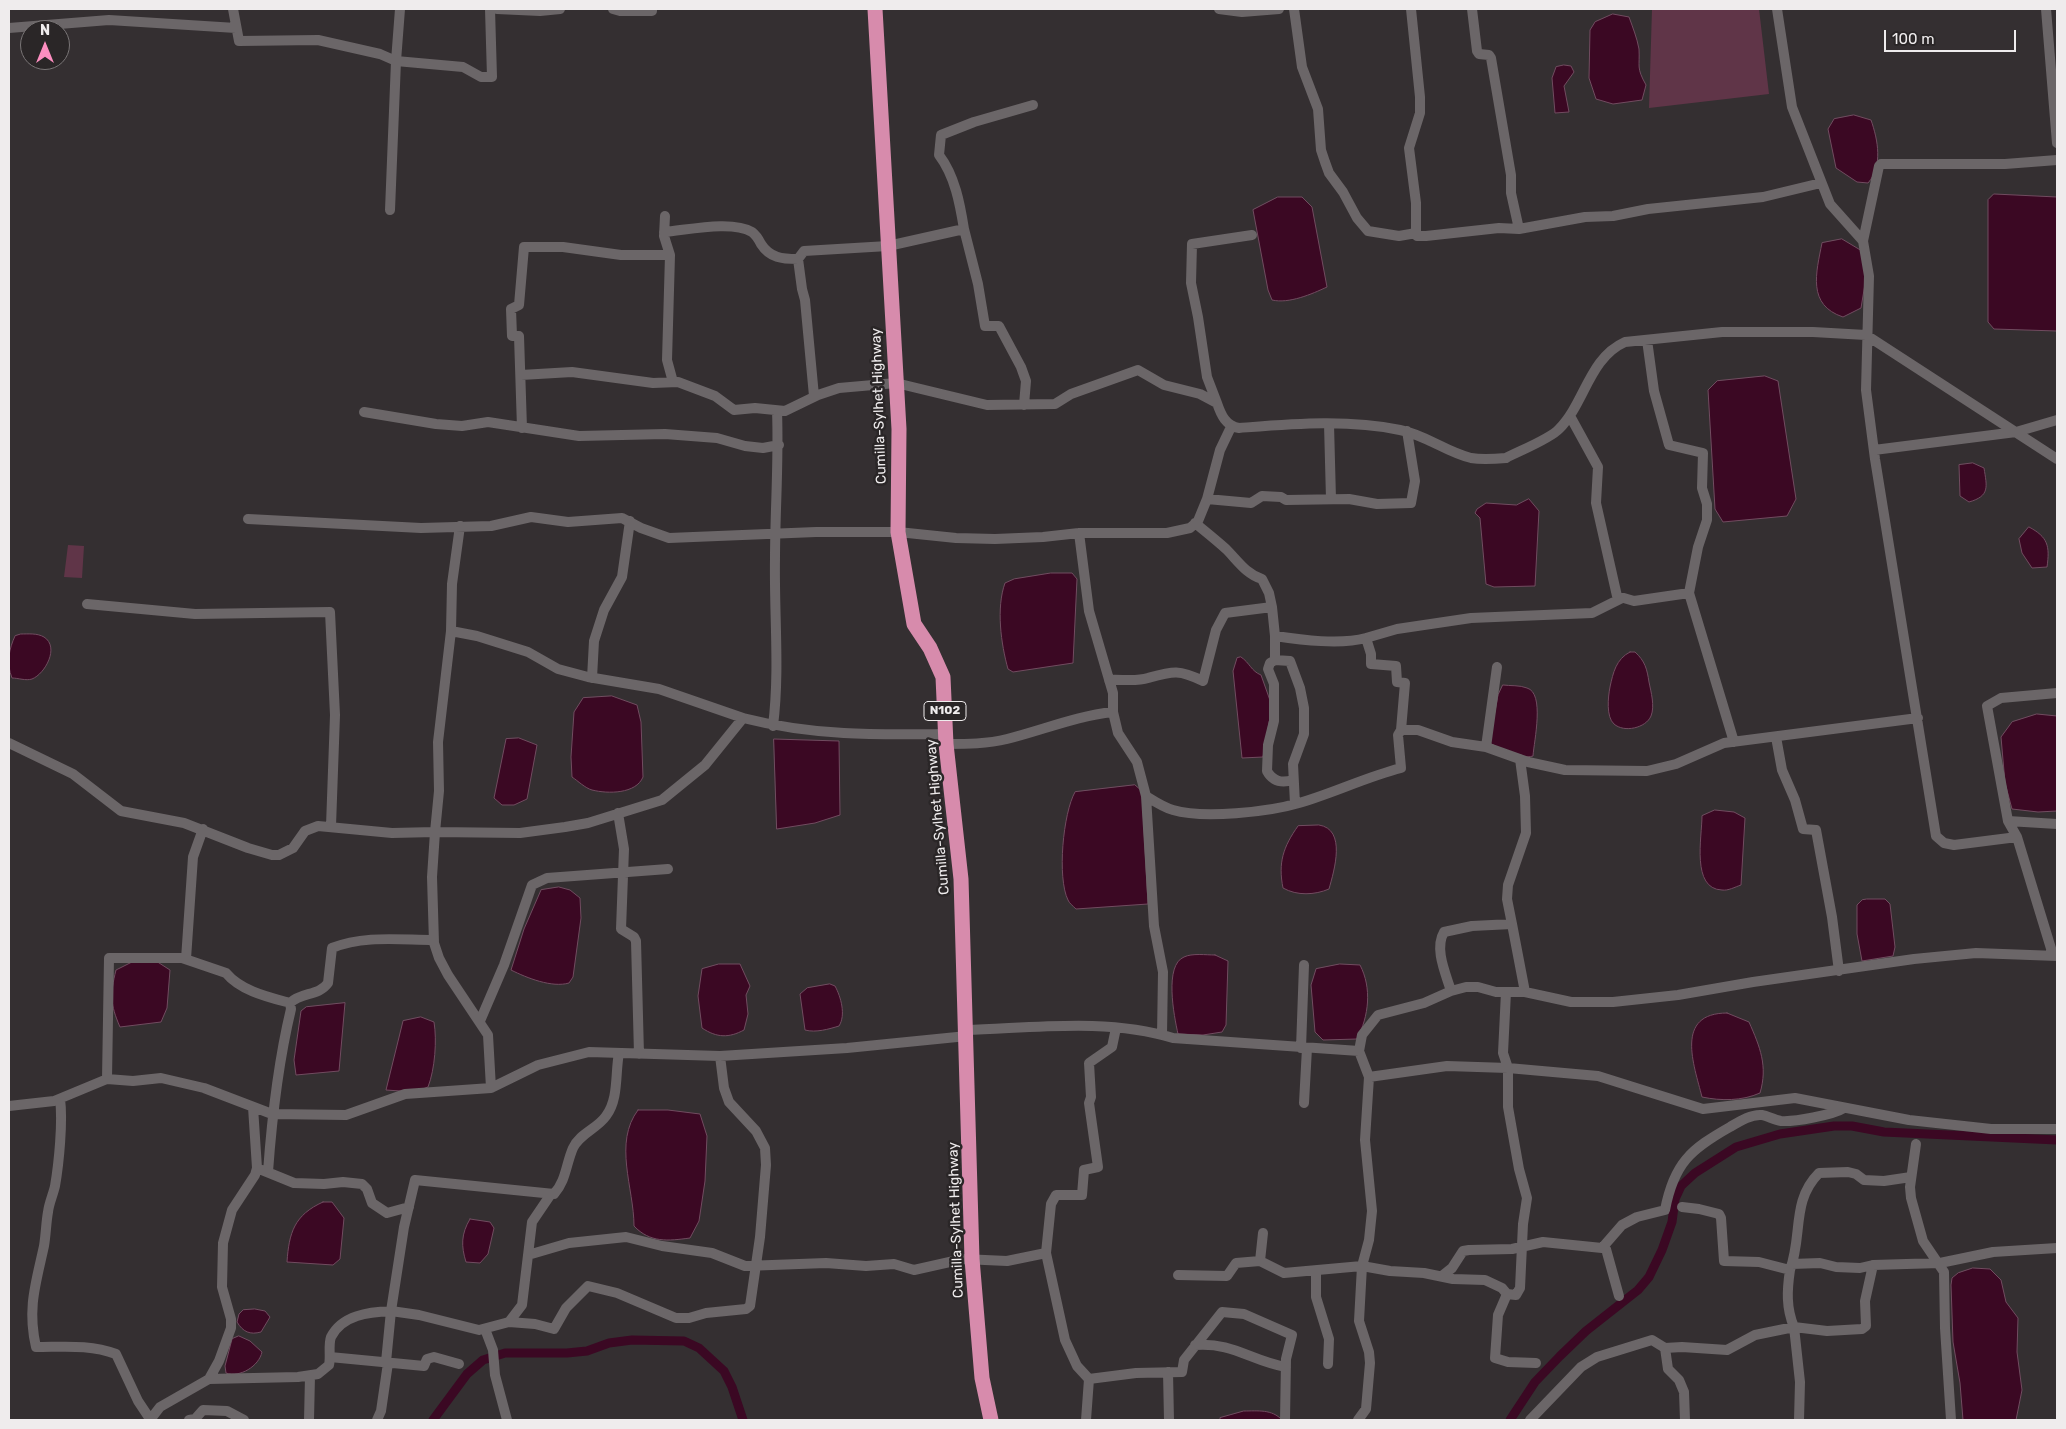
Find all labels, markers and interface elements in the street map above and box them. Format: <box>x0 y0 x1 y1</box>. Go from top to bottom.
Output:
north arrow <box>20 20 70 70</box>
scale bar <box>1886 20 2018 52</box>
text: N <box>40 22 50 39</box>
text: 100 m <box>1892 30 1934 48</box>
street label: Cumilla-Sylhet Highway <box>868 328 890 484</box>
road number: N102 <box>924 701 966 720</box>
street label: Cumilla-Sylhet Highway <box>923 738 953 896</box>
street label: Cumilla-Sylhet Highway <box>945 1142 967 1298</box>

